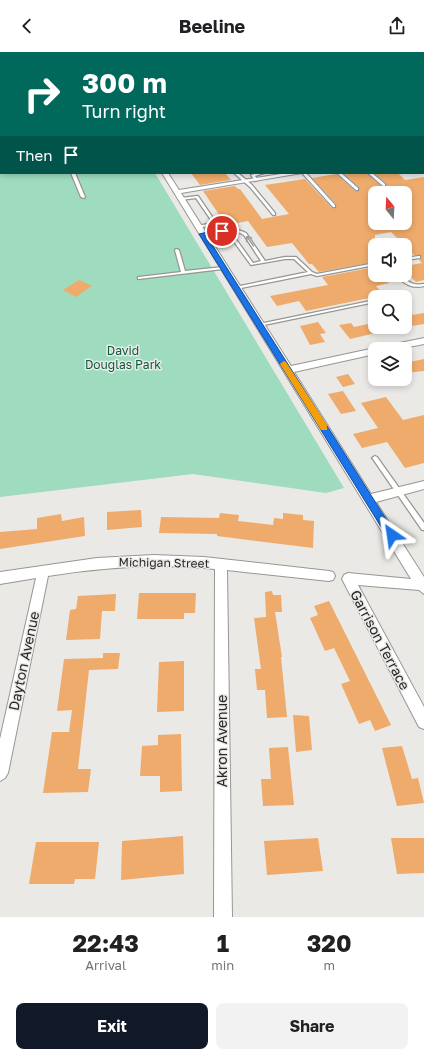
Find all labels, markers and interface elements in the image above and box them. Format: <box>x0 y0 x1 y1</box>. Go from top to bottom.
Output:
icon: back <box>16 15 38 37</box>
text: Beeline <box>179 15 245 37</box>
icon: share <box>386 15 408 37</box>
text: 300 m <box>82 66 167 99</box>
icon: right <box>16 68 68 120</box>
text: Turn right <box>82 100 166 122</box>
icon: arrive <box>60 144 82 166</box>
text: Then <box>16 146 52 164</box>
north arrow <box>368 186 412 230</box>
map controls <box>368 186 412 386</box>
pin <box>205 214 239 248</box>
icon: arrive <box>211 220 233 242</box>
one-way arrow <box>246 236 254 247</box>
button: sound <box>368 238 412 282</box>
button: search <box>368 290 412 334</box>
button: layers <box>368 342 412 386</box>
park label: David Douglas Park <box>85 343 161 372</box>
position arrow <box>371 514 413 556</box>
street label: Michigan Street <box>119 554 210 571</box>
street label: Garrison Terrace <box>347 587 414 692</box>
street label: Dayton Avenue <box>5 610 42 712</box>
street label: Akron Avenue <box>213 695 230 787</box>
text: 22:43 <box>72 928 139 957</box>
text: 1 <box>217 928 229 957</box>
text: 320 <box>307 928 352 957</box>
text: Arrival <box>85 957 126 973</box>
text: min <box>211 957 234 973</box>
text: m <box>323 957 335 973</box>
button: Exit <box>16 1003 208 1049</box>
button: Share <box>216 1003 408 1049</box>

